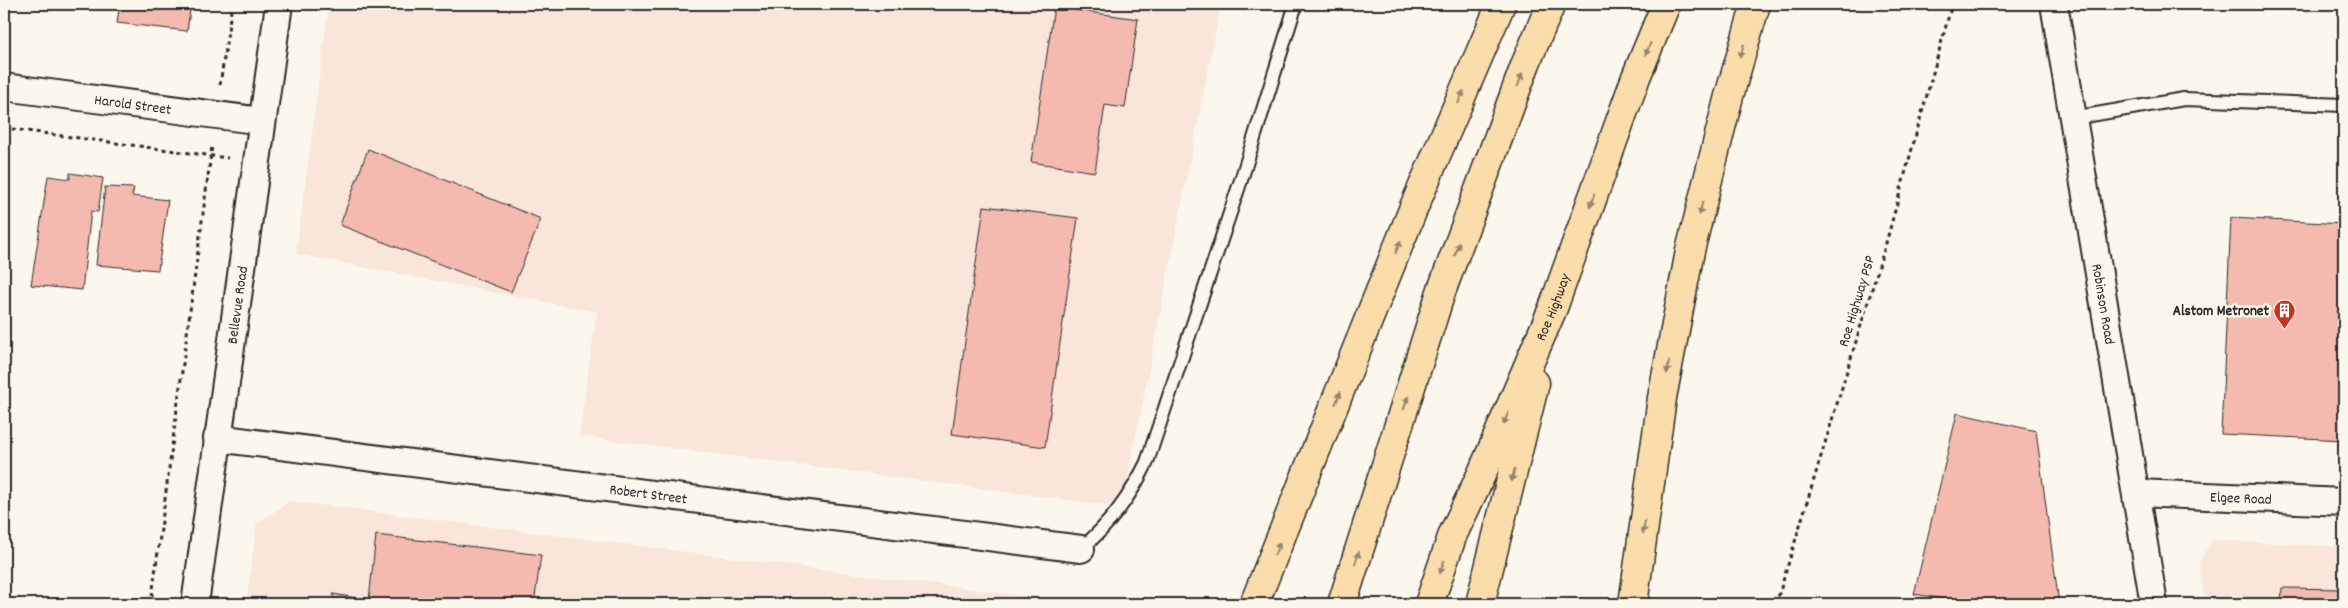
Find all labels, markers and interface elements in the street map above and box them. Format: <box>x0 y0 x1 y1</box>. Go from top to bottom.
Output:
one-way arrow <box>1644 42 1652 57</box>
one-way arrow <box>1738 43 1746 58</box>
one-way arrow <box>1516 72 1524 87</box>
street label: Harold Street <box>93 90 173 122</box>
one-way arrow <box>1458 90 1466 104</box>
one-way arrow <box>1588 194 1595 209</box>
one-way arrow <box>1697 200 1705 215</box>
one-way arrow <box>1395 240 1403 254</box>
one-way arrow <box>1453 241 1461 256</box>
street label: Roe Highway PSP <box>1834 253 1882 350</box>
street label: Robinson Road <box>2084 262 2120 346</box>
street label: Bellevue Road <box>223 265 255 346</box>
street label: Roe Highway <box>1531 270 1578 345</box>
building icon: Alstom Metronet <box>2273 298 2297 329</box>
place label: Alstom Metronet <box>2173 301 2269 323</box>
one-way arrow <box>1664 359 1672 375</box>
one-way arrow <box>1334 390 1342 405</box>
one-way arrow <box>1402 395 1410 410</box>
one-way arrow <box>1502 411 1510 425</box>
one-way arrow <box>1509 467 1517 482</box>
street label: Robert Street <box>608 480 689 511</box>
street label: Elgee Road <box>2210 487 2272 512</box>
one-way arrow <box>1639 520 1647 536</box>
one-way arrow <box>1274 541 1281 556</box>
one-way arrow <box>1353 550 1361 565</box>
one-way arrow <box>1438 559 1445 574</box>

